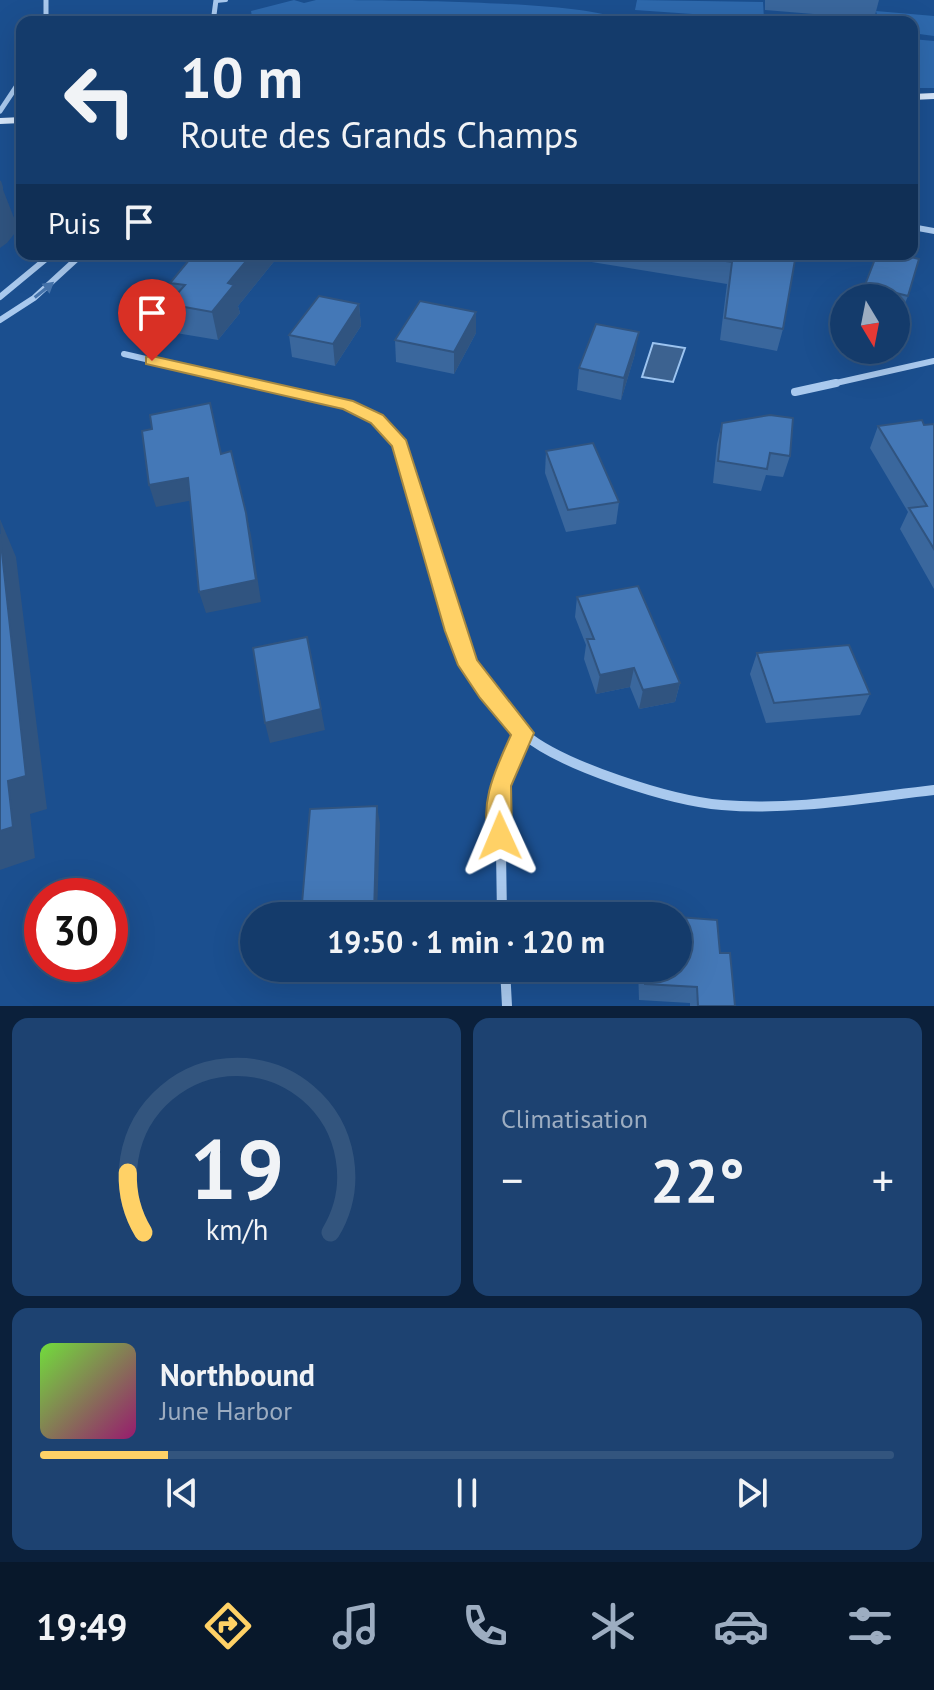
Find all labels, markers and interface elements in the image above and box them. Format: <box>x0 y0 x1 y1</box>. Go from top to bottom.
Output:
text: 10 m <box>180 41 303 113</box>
icon: left <box>48 48 152 152</box>
text: Route des Grands Champs <box>180 111 578 158</box>
icon: arrive <box>117 200 161 244</box>
text: Puis <box>48 203 101 242</box>
pin <box>118 279 186 361</box>
one-way arrow <box>33 282 53 299</box>
north arrow <box>830 284 910 364</box>
map controls <box>830 284 910 364</box>
icon: arrive <box>130 291 174 335</box>
position arrow <box>458 794 542 878</box>
speed limit sign: 30 <box>24 878 128 982</box>
text: 19:50 · 1 min · 120 m <box>327 922 605 961</box>
text: Climatisation <box>501 1102 648 1135</box>
text: 19 <box>189 1114 284 1222</box>
text: 22° <box>650 1141 745 1219</box>
text: − <box>501 1151 523 1208</box>
text: + <box>872 1151 894 1208</box>
text: km/h <box>205 1211 268 1248</box>
text: Northbound <box>160 1355 315 1394</box>
text: June Harbor <box>160 1394 292 1427</box>
icon: previous <box>160 1471 204 1515</box>
icon: pause <box>445 1471 489 1515</box>
icon: next <box>730 1471 774 1515</box>
icon: directions <box>200 1598 256 1654</box>
icon: music <box>328 1598 384 1654</box>
icon: phone <box>457 1598 513 1654</box>
icon: climate <box>585 1598 641 1654</box>
icon: car <box>713 1598 769 1654</box>
icon: filters <box>842 1598 898 1654</box>
text: 19:49 <box>36 1603 128 1650</box>

